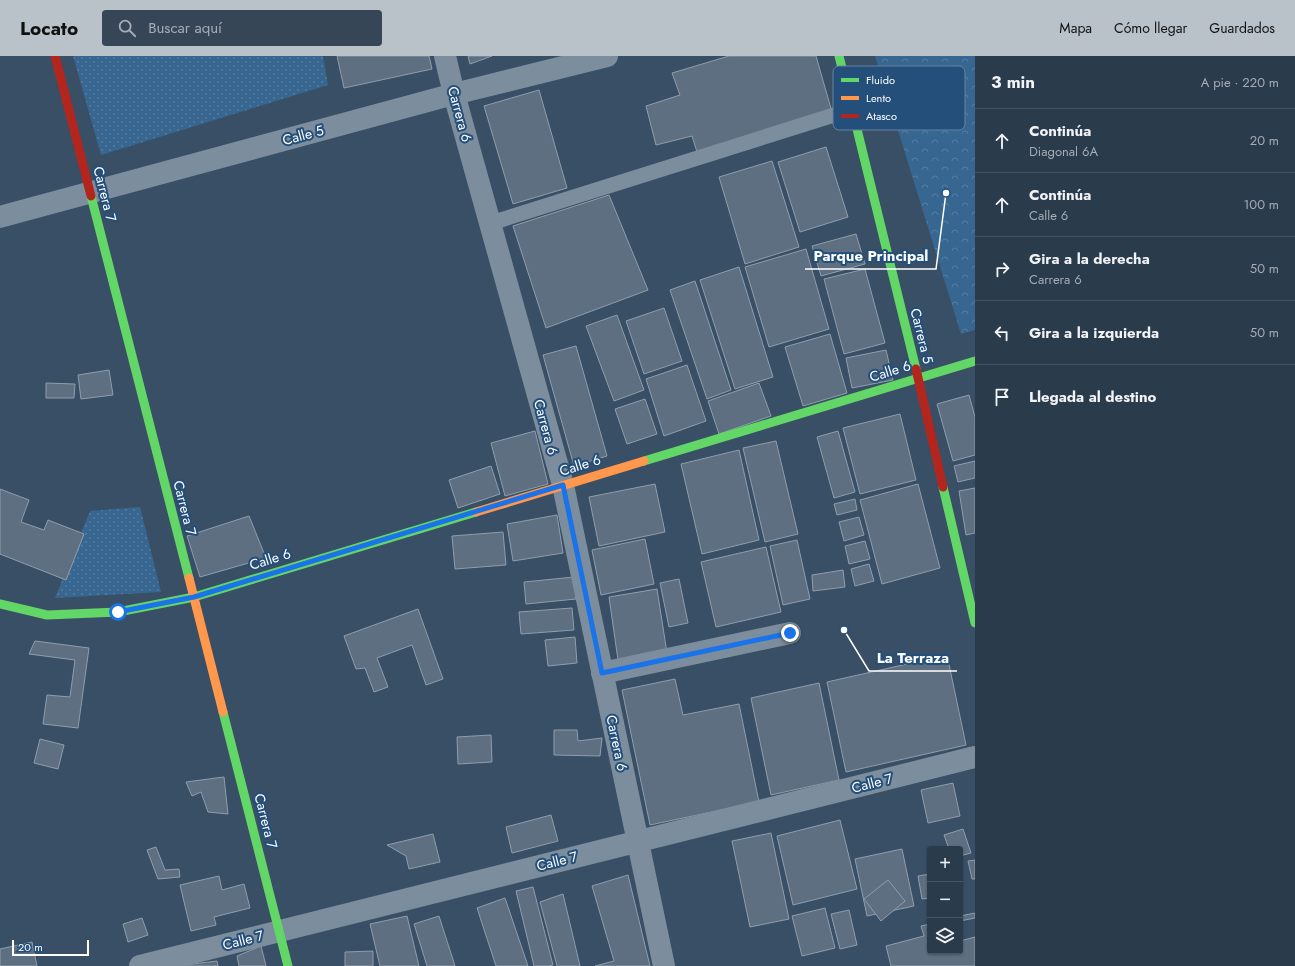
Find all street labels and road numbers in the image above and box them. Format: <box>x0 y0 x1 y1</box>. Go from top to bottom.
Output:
street label: Carrera 6 <box>443 84 477 144</box>
street label: Calle 5 <box>280 120 326 150</box>
street label: Carrera 7 <box>89 164 122 224</box>
street label: Carrera 5 <box>905 306 939 366</box>
street label: Calle 6 <box>867 355 913 387</box>
street label: Carrera 6 <box>529 397 563 457</box>
street label: Calle 6 <box>557 449 603 481</box>
street label: Carrera 7 <box>169 478 202 538</box>
street label: Calle 6 <box>247 543 293 575</box>
street label: Carrera 6 <box>601 713 633 773</box>
street label: Calle 7 <box>849 768 895 798</box>
street label: Carrera 7 <box>250 791 283 851</box>
street label: Calle 7 <box>534 846 580 876</box>
street label: Calle 7 <box>220 925 266 955</box>

